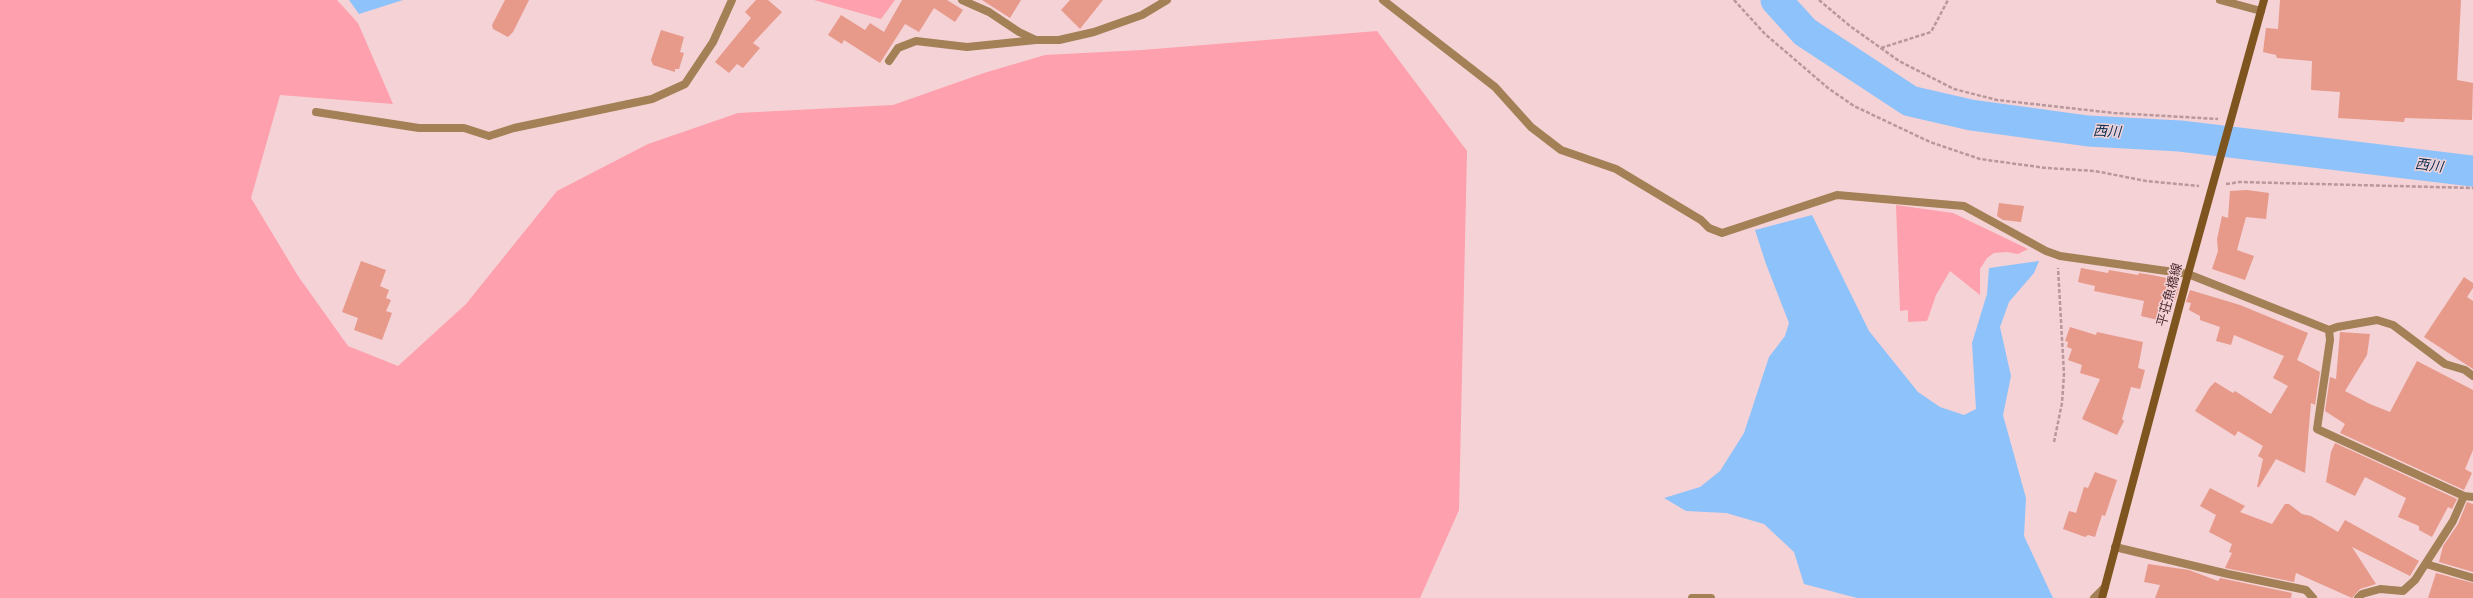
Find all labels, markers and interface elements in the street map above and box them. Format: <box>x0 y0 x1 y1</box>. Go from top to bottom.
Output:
water label: 西川 <box>2093 123 2121 141</box>
water label: 西川 <box>2414 156 2444 176</box>
street label: 平荘魚橋線 <box>2154 262 2186 328</box>

